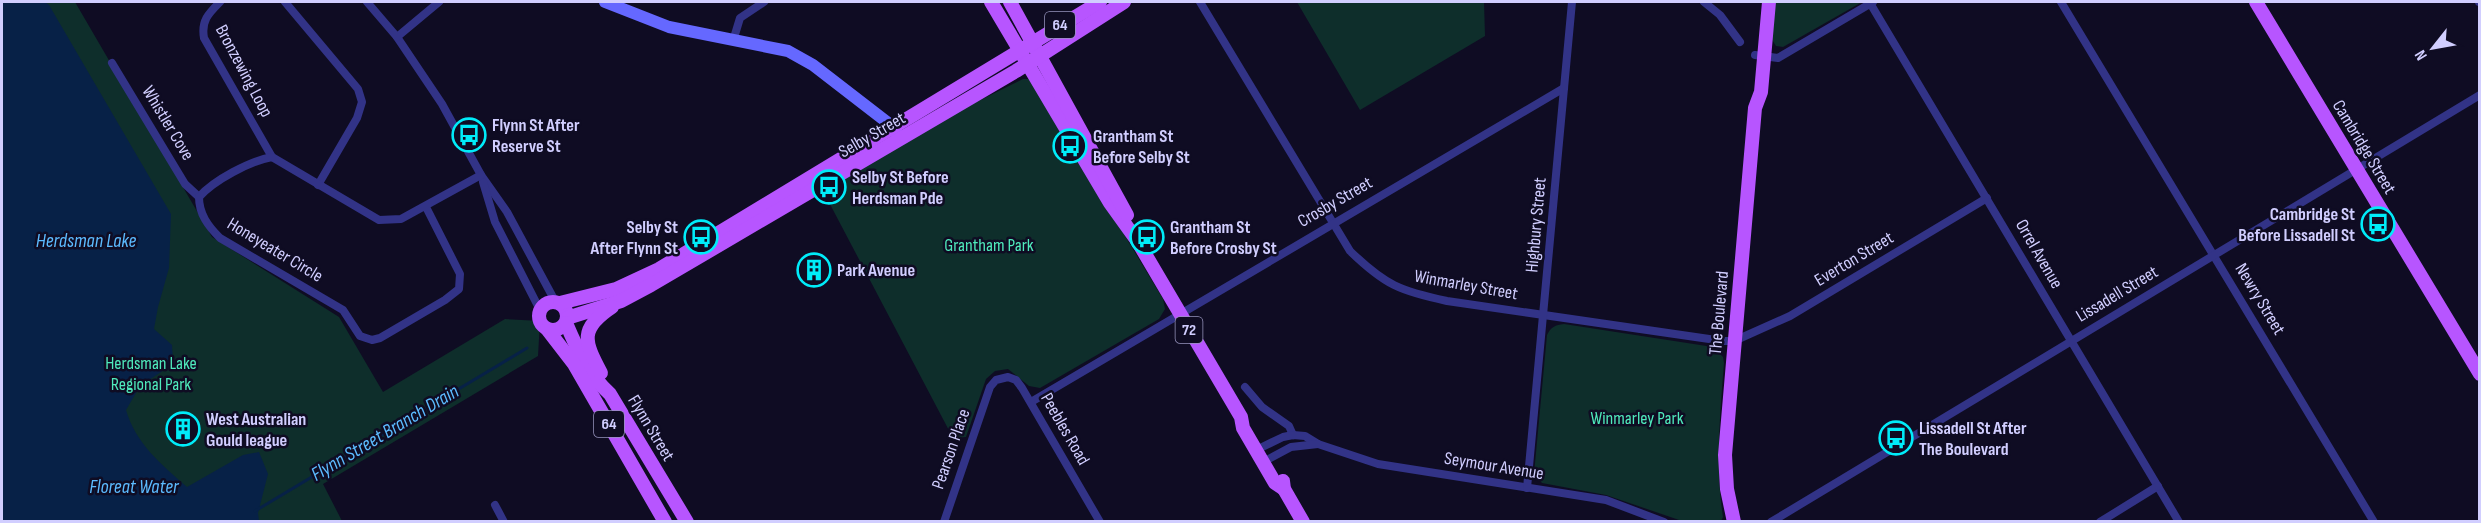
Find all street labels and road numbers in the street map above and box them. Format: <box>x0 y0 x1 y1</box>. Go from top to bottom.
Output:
road number: 64 <box>1045 12 1075 38</box>
street label: Bronzewing Loop <box>211 21 277 121</box>
street label: Whistler Cove <box>138 82 198 164</box>
street label: Cambridge Street <box>2328 96 2400 198</box>
street label: Selby Street <box>835 107 909 162</box>
street label: Crosby Street <box>1294 172 1376 232</box>
street label: Highbury Street <box>1521 176 1551 273</box>
street label: Honeyeater Circle <box>223 213 327 287</box>
street label: Orrel Avenue <box>2011 216 2067 292</box>
street label: Everton Street <box>1811 227 1898 291</box>
street label: Newry Street <box>2231 259 2290 339</box>
street label: Lissadell Street <box>2072 261 2162 327</box>
street label: Winmarley Street <box>1413 266 1520 305</box>
street label: The Boulevard <box>1705 270 1733 356</box>
road number: 72 <box>1176 317 1202 343</box>
street label: Peebles Road <box>1036 389 1094 469</box>
street label: Flynn Street <box>623 391 679 465</box>
street label: Pearson Place <box>927 406 975 492</box>
road number: 64 <box>594 411 624 437</box>
street label: Seymour Avenue <box>1443 448 1545 484</box>

